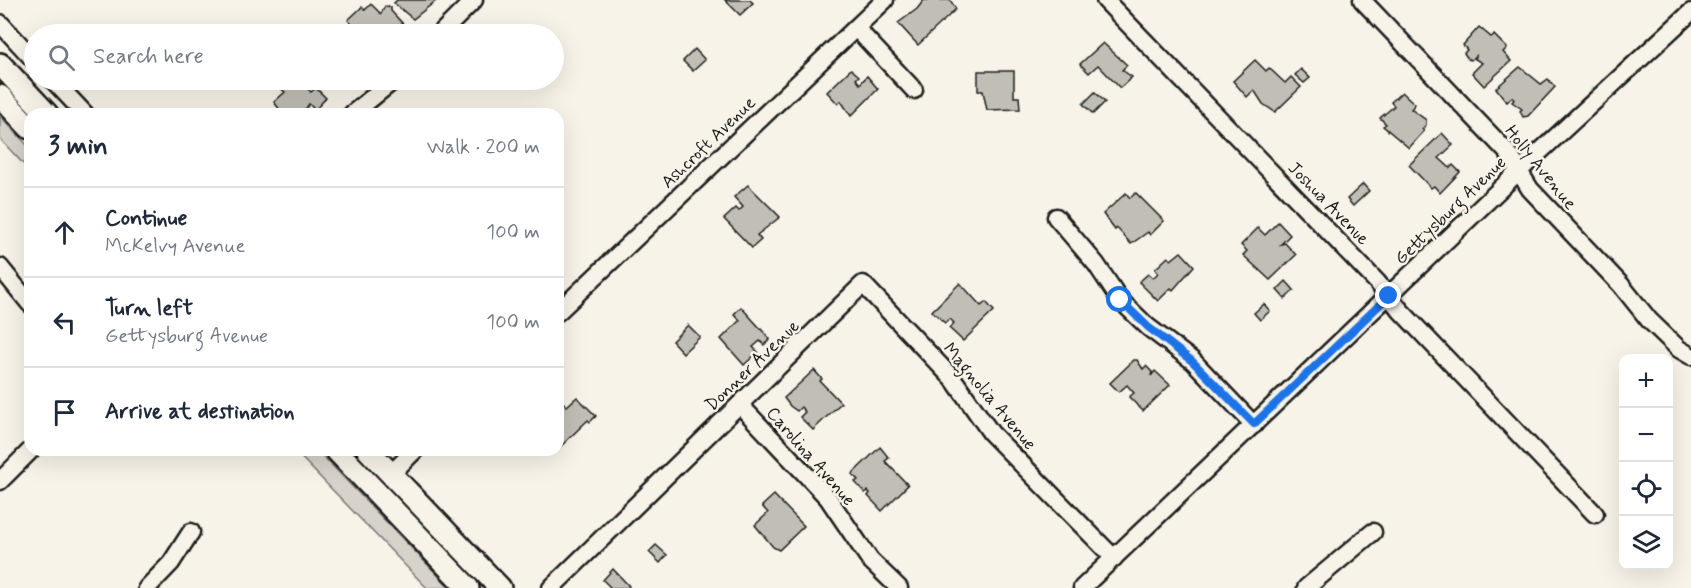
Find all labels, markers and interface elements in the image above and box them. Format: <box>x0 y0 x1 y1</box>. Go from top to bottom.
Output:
search box <box>24 24 564 90</box>
icon: search <box>45 41 78 74</box>
text: Search here <box>93 43 204 71</box>
street label: Ashcroft Avenue <box>656 91 761 194</box>
street label: Holly Avenue <box>1499 120 1582 215</box>
text: 3 min <box>48 130 108 164</box>
text: Walk · 200 m <box>427 134 540 161</box>
street label: Gettysburg Avenue <box>1390 151 1513 272</box>
street label: Joshua Avenue <box>1282 157 1374 251</box>
text: Continue <box>105 205 187 233</box>
icon: ahead <box>48 216 81 249</box>
text: 100 m <box>486 219 540 246</box>
text: McKelvy Avenue <box>105 233 245 260</box>
route end <box>1375 282 1401 308</box>
route start <box>1106 286 1132 312</box>
text: Turn left <box>105 295 193 323</box>
icon: left <box>48 306 81 339</box>
text: 100 m <box>486 309 540 336</box>
street label: Donner Avenue <box>700 315 805 417</box>
text: Gettysburg Avenue <box>105 323 268 350</box>
street label: Magnolia Avenue <box>936 338 1041 457</box>
map controls <box>1619 354 1673 570</box>
button: + <box>1619 354 1673 408</box>
icon: arrive <box>48 396 81 429</box>
text: Arrive at destination <box>105 398 295 426</box>
street label: Carolina Avenue <box>760 402 860 511</box>
button: − <box>1619 408 1673 462</box>
button: locate <box>1619 462 1673 516</box>
button: layers <box>1619 516 1673 570</box>

